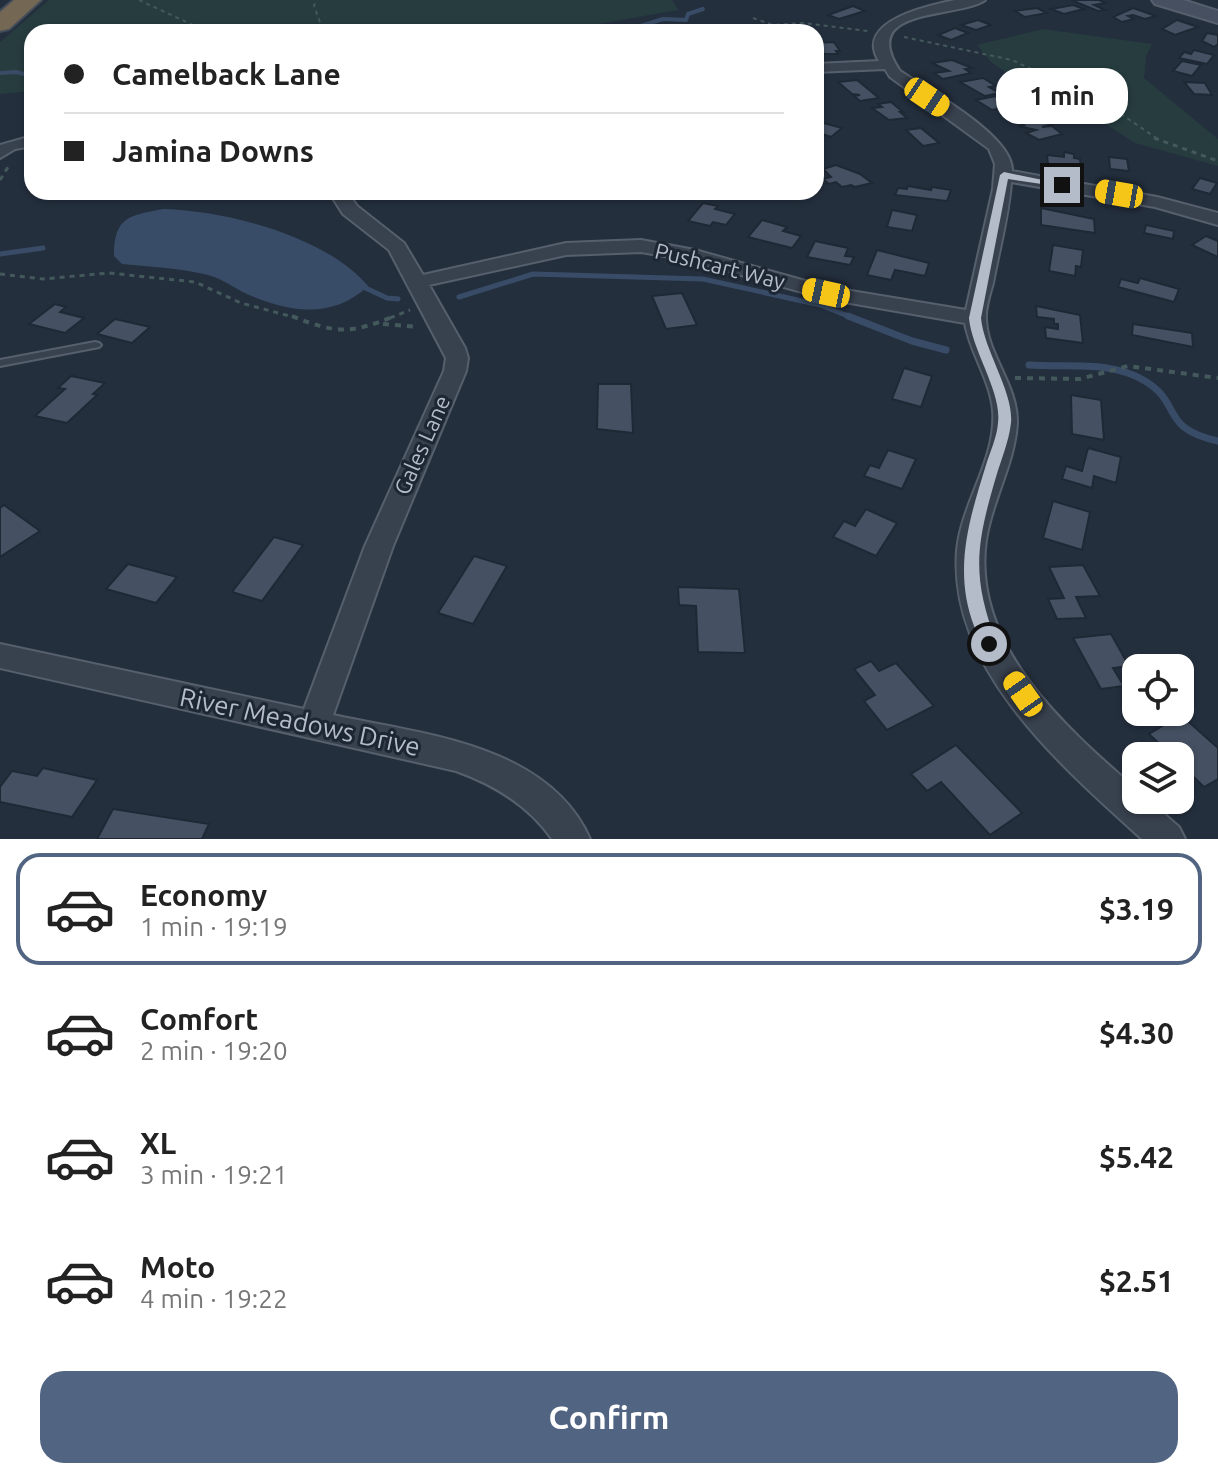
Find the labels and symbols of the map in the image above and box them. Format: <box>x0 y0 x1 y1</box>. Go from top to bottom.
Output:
callout: 1 min <box>996 69 1128 125</box>
car <box>900 74 954 120</box>
route end <box>1044 167 1080 203</box>
car <box>1093 178 1145 210</box>
street label: Pushcart Way <box>653 237 788 294</box>
car <box>800 276 852 310</box>
street label: Gales Lane <box>389 391 454 498</box>
route start <box>971 626 1007 662</box>
car <box>999 667 1047 721</box>
street label: River Meadows Drive <box>177 682 423 761</box>

